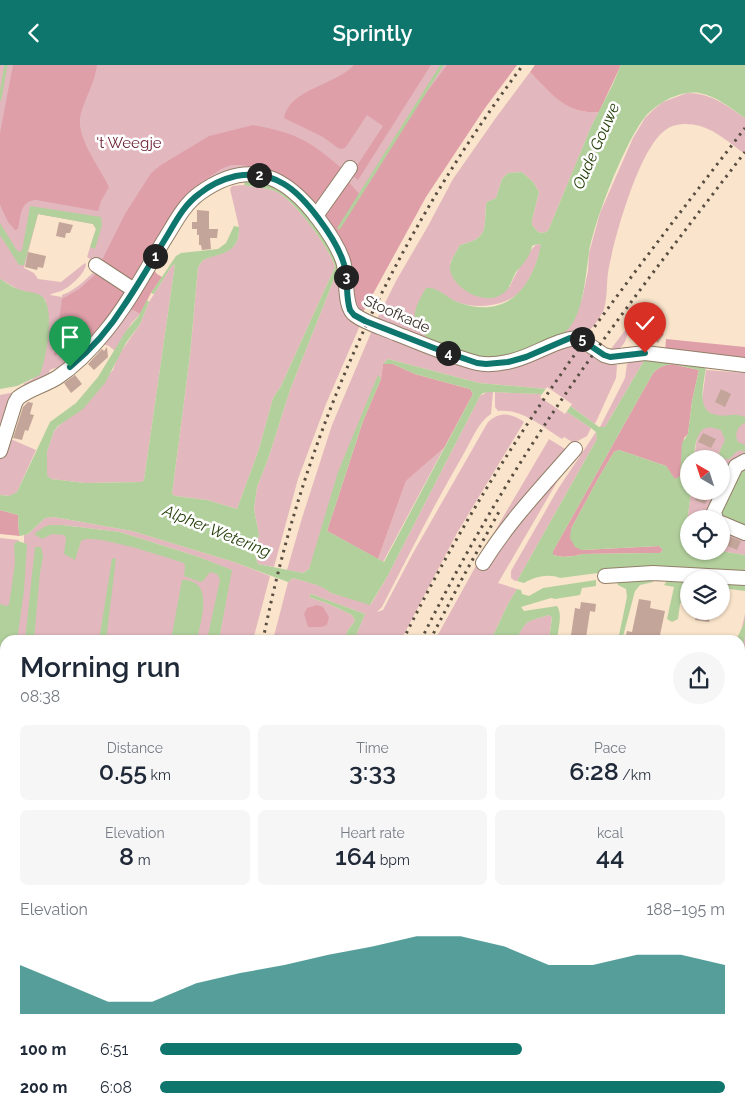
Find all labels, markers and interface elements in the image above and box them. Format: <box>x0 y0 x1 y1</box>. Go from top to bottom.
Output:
icon: back <box>20 19 48 47</box>
icon: heart <box>697 19 725 47</box>
text: Sprintly <box>332 20 413 46</box>
water label: Oude Gouwe <box>569 99 624 192</box>
park label: 't Weegje <box>96 134 162 152</box>
pin: 2 <box>246 163 272 187</box>
text: 2 <box>256 167 263 183</box>
pin: 1 <box>142 243 168 269</box>
text: 1 <box>152 248 159 264</box>
pin: 3 <box>334 265 358 289</box>
text: 3 <box>343 269 350 285</box>
street label: Stoofkade <box>361 291 433 337</box>
pin <box>624 302 666 353</box>
icon: check <box>631 309 659 337</box>
pin <box>49 316 91 367</box>
icon: arrive <box>56 323 84 351</box>
pin: 5 <box>570 327 594 351</box>
text: 5 <box>579 331 586 347</box>
pin: 4 <box>436 341 460 365</box>
text: 4 <box>445 345 453 361</box>
north arrow <box>680 450 730 500</box>
map controls <box>680 450 730 620</box>
water label: Alpher Wetering <box>159 500 274 561</box>
button: locate <box>680 510 730 560</box>
button: layers <box>680 570 730 620</box>
text: Morning run <box>20 651 180 684</box>
button: share <box>673 652 725 704</box>
text: 08:38 <box>20 687 60 706</box>
text: Distance <box>107 740 163 756</box>
text: Time <box>356 740 389 756</box>
text: Pace <box>594 740 626 756</box>
text: 0.55 <box>99 756 147 786</box>
text: 3:33 <box>349 756 396 786</box>
text: 6:28 <box>569 756 619 786</box>
text: km <box>147 767 171 783</box>
text: /km <box>619 767 651 783</box>
text: Elevation <box>105 825 165 841</box>
text: Heart rate <box>340 825 405 841</box>
text: kcal <box>597 825 623 841</box>
text: 8 <box>119 841 134 871</box>
text: 164 <box>335 841 376 871</box>
text: 44 <box>596 841 624 871</box>
text: m <box>134 852 151 868</box>
text: bpm <box>376 852 410 868</box>
text: Elevation <box>20 900 88 919</box>
text: 188–195 m <box>646 900 725 919</box>
text: 100 m <box>20 1040 66 1059</box>
text: 6:51 <box>100 1040 128 1059</box>
text: 200 m <box>20 1078 67 1097</box>
text: 6:08 <box>100 1078 132 1097</box>

